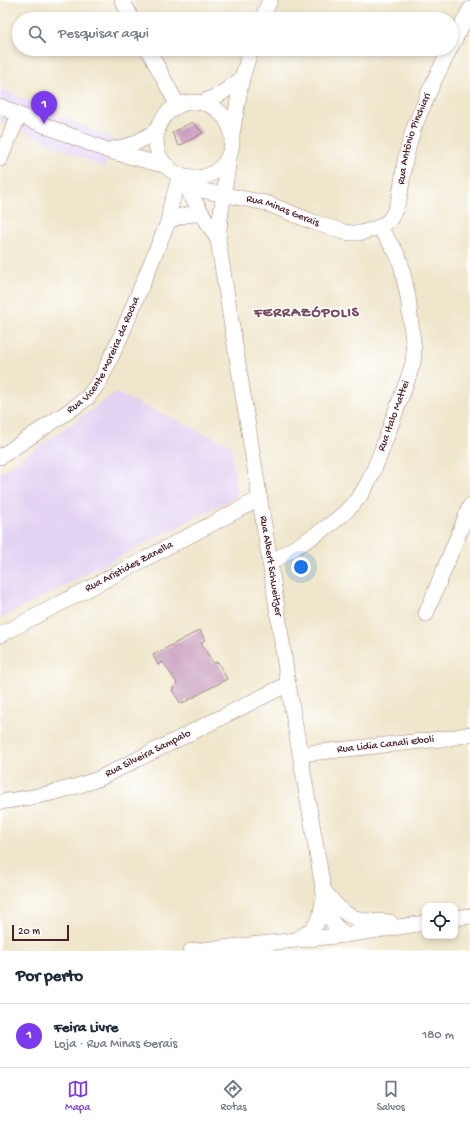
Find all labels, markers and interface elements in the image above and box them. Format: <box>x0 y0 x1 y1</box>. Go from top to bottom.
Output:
search box <box>12 12 458 56</box>
icon: search <box>26 23 48 45</box>
text: Pesquisar aqui <box>58 25 149 43</box>
pin: 1 <box>31 91 57 124</box>
street label: Rua Antônio Pinchiari <box>396 91 434 186</box>
street label: Rua Minas Gerais <box>245 193 322 230</box>
street label: Rua Vicente Moreira da Rocha <box>65 294 143 417</box>
district label: FERRAZÓPOLIS <box>253 304 360 322</box>
street label: Rua Italo Mattei <box>376 379 413 453</box>
street label: Rua Albert Schweitzer <box>257 515 284 618</box>
street label: Rua Aristides Zanella <box>83 539 176 595</box>
your location <box>291 557 311 577</box>
street label: Rua Silveira Sampalo <box>104 727 193 780</box>
street label: Rua Lidia Canali Eboli <box>336 734 435 756</box>
map controls <box>422 903 458 939</box>
button: locate <box>422 903 458 939</box>
scale bar <box>12 923 69 942</box>
text: 20 m <box>18 926 40 938</box>
text: Por perto <box>16 967 83 987</box>
text: Feira Livre <box>54 1019 118 1037</box>
text: 1 <box>26 1028 32 1043</box>
text: 180 m <box>422 1028 454 1043</box>
text: Loja · Rua Minas Gerais <box>54 1037 177 1052</box>
tab: Mapa <box>65 1078 90 1114</box>
tab: Rotas <box>220 1078 247 1114</box>
tab: Salvos <box>377 1078 405 1114</box>

